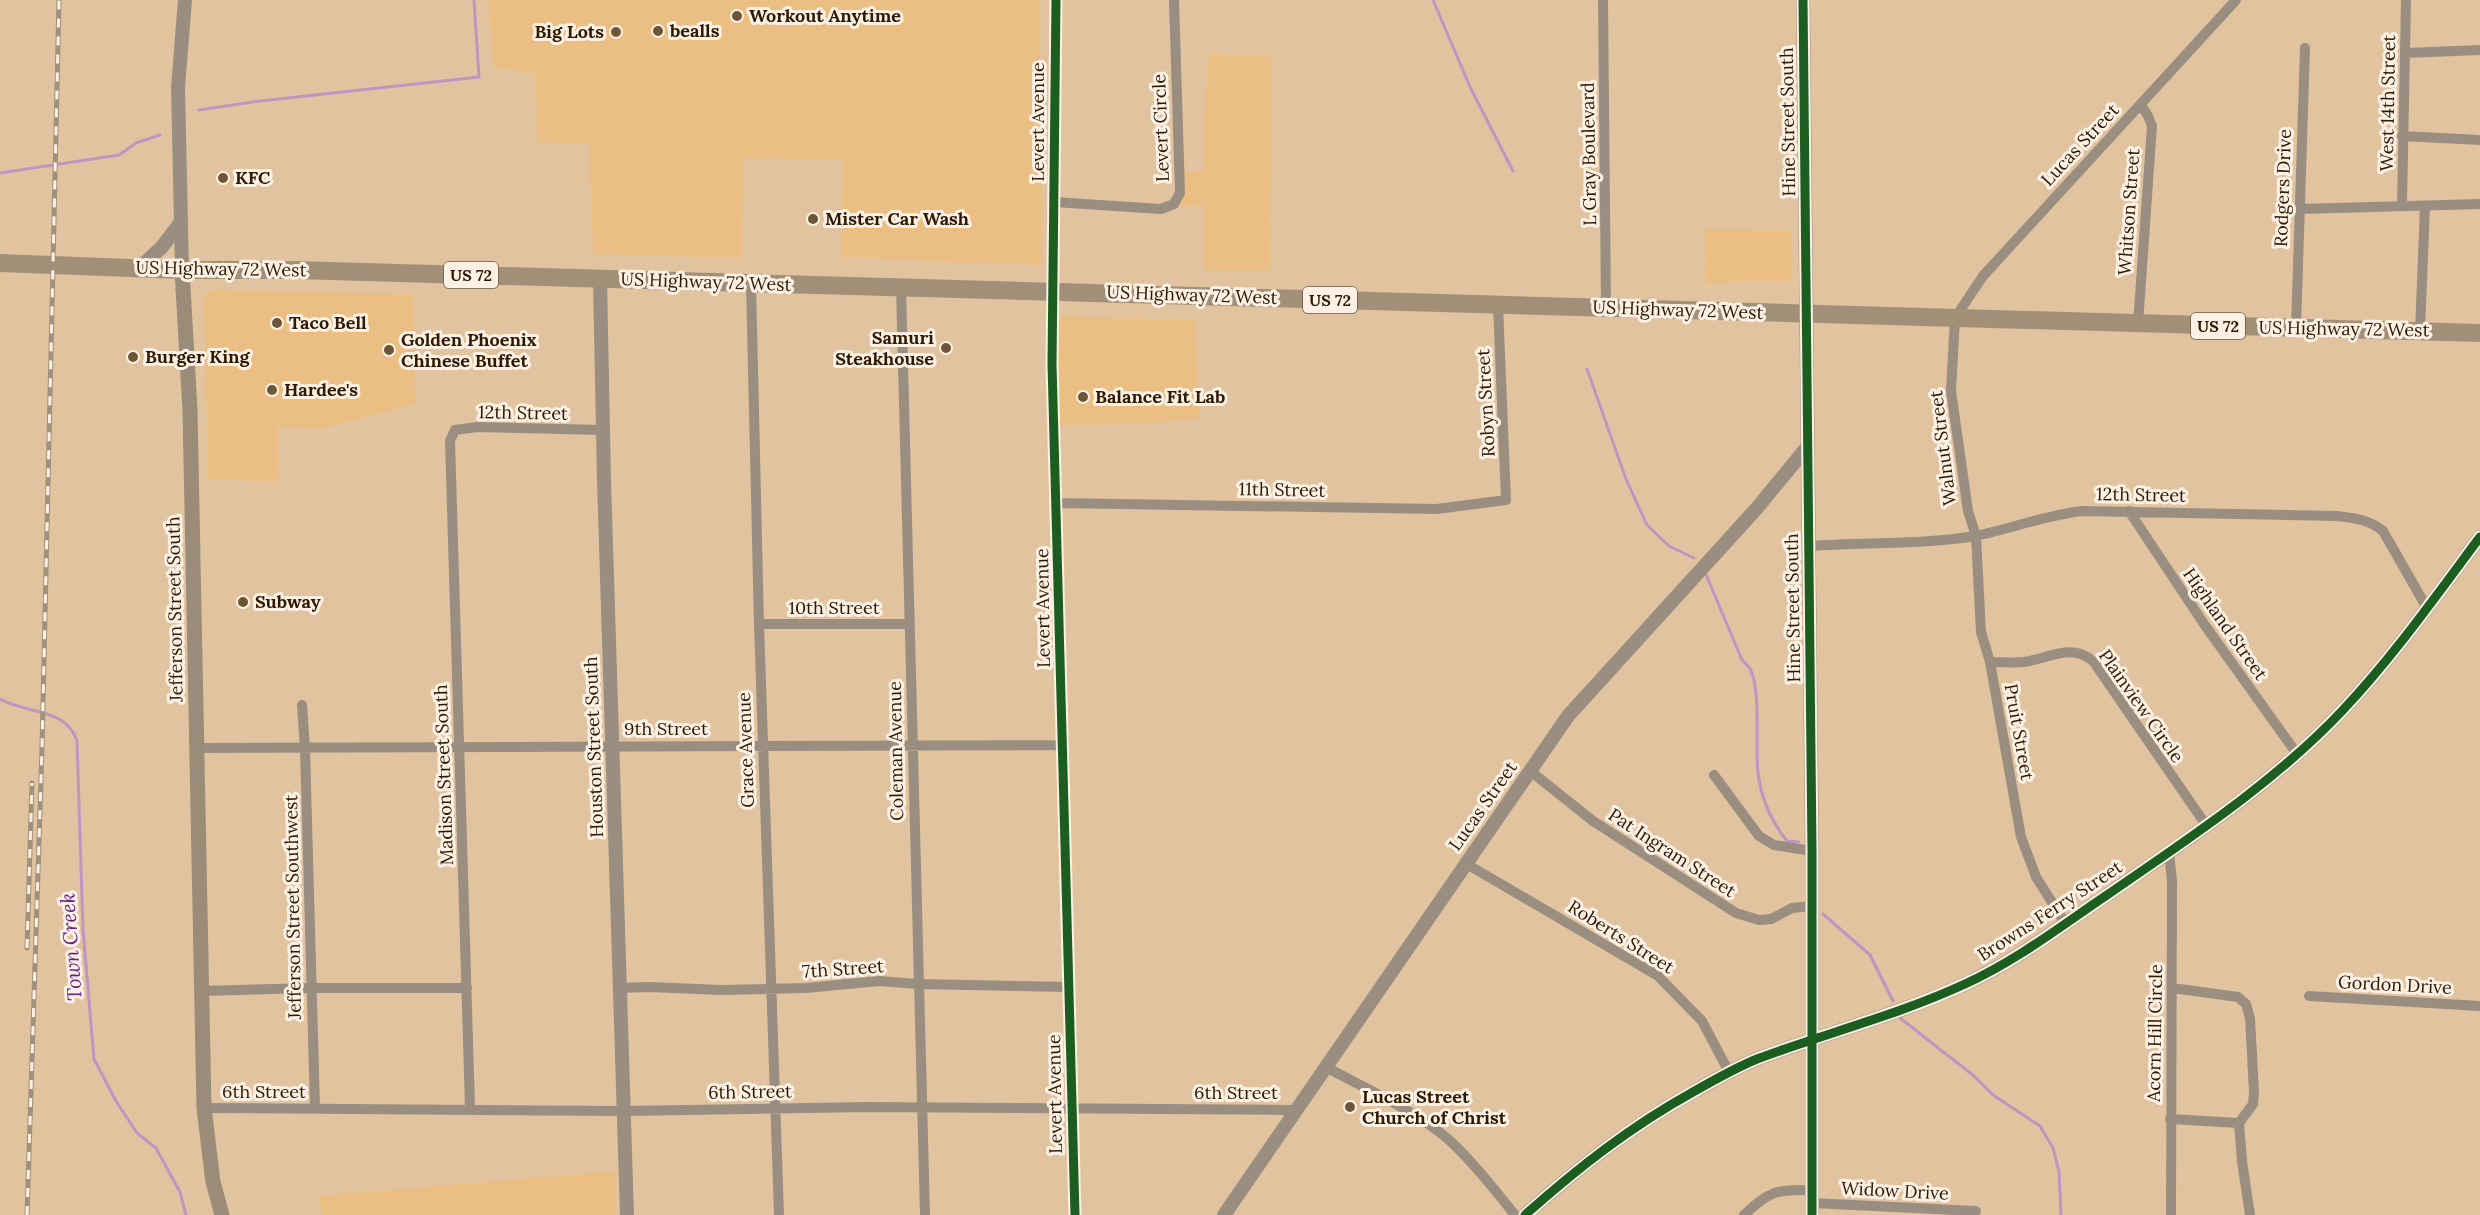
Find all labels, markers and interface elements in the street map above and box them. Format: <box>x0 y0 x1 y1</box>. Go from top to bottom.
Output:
place label: Workout Anytime <box>749 4 901 27</box>
marker: Workout Anytime <box>730 9 744 23</box>
place label: bealls <box>669 19 720 42</box>
place label: Big Lots <box>534 20 604 43</box>
marker: bealls <box>651 24 665 38</box>
marker: Big Lots <box>609 25 623 39</box>
street label: West 14th Street <box>2375 34 2400 172</box>
street label: Hine Street South <box>1775 47 1800 197</box>
street label: Levert Avenue <box>1026 62 1049 182</box>
street label: Levert Circle <box>1147 73 1174 182</box>
street label: L Gray Boulevard <box>1576 82 1601 226</box>
street label: Lucas Street <box>2036 99 2124 191</box>
street label: Rodgers Drive <box>2269 128 2296 247</box>
street label: Whitson Street <box>2113 148 2144 276</box>
place label: KFC <box>235 166 271 189</box>
marker: KFC <box>216 171 230 185</box>
place label: Mister Car Wash <box>825 207 969 230</box>
marker: Mister Car Wash <box>806 212 820 226</box>
street label: US Highway 72 West <box>135 256 307 281</box>
road number: US 72 <box>444 262 498 288</box>
street label: US Highway 72 West <box>620 267 792 296</box>
street label: US Highway 72 West <box>1106 280 1278 309</box>
road number: US 72 <box>1303 287 1357 313</box>
street label: US Highway 72 West <box>1592 295 1764 324</box>
place label: Taco Bell <box>289 311 367 334</box>
road number: US 72 <box>2191 313 2245 339</box>
marker: Taco Bell <box>270 316 284 330</box>
street label: US Highway 72 West <box>2258 316 2430 341</box>
place label: Samuri Steakhouse <box>835 326 934 370</box>
place label: Golden Phoenix Chinese Buffet <box>401 328 537 372</box>
marker: Samuri Steakhouse <box>939 341 953 355</box>
marker: Golden Phoenix Chinese Buffet <box>382 343 396 357</box>
place label: Burger King <box>145 345 251 368</box>
street label: Robyn Street <box>1471 348 1500 458</box>
marker: Burger King <box>126 350 140 364</box>
place label: Hardee's <box>284 378 358 401</box>
marker: Hardee's <box>265 383 279 397</box>
place label: Balance Fit Lab <box>1095 385 1225 408</box>
street label: Walnut Street <box>1924 389 1961 507</box>
marker: Balance Fit Lab <box>1076 390 1090 404</box>
street label: 12th Street <box>478 400 568 425</box>
street label: 11th Street <box>1239 477 1326 502</box>
street label: 12th Street <box>2096 482 2186 507</box>
street label: Jefferson Street South <box>161 516 188 703</box>
street label: Hine Street South <box>1780 533 1805 683</box>
street label: Levert Avenue <box>1030 548 1055 668</box>
street label: Highland Street <box>2178 563 2273 684</box>
place label: Subway <box>255 590 321 613</box>
marker: Subway <box>236 595 250 609</box>
street label: 10th Street <box>788 596 880 619</box>
street label: Plainview Circle <box>2094 645 2189 767</box>
street label: Houston Street South <box>579 656 608 838</box>
street label: Coleman Avenue <box>883 681 908 821</box>
street label: Pruit Street <box>2000 682 2039 782</box>
street label: Madison Street South <box>429 684 458 866</box>
street label: Grace Avenue <box>732 692 759 808</box>
street label: 9th Street <box>624 717 708 740</box>
street label: Lucas Street <box>1443 756 1522 855</box>
street label: Jefferson Street Southwest <box>279 794 306 1021</box>
street label: Pat Ingram Street <box>1604 803 1740 902</box>
street label: Browns Ferry Street <box>1973 855 2126 966</box>
water label: Town Creek <box>54 892 87 1002</box>
street label: Roberts Street <box>1564 895 1679 978</box>
street label: 7th Street <box>801 954 885 983</box>
street label: Acorn Hill Circle <box>2142 964 2167 1103</box>
street label: Gordon Drive <box>2338 970 2453 999</box>
street label: Levert Avenue <box>1042 1034 1067 1154</box>
street label: 6th Street <box>708 1079 792 1104</box>
street label: 6th Street <box>222 1080 306 1103</box>
street label: 6th Street <box>1194 1081 1278 1104</box>
place label: Lucas Street Church of Christ <box>1362 1085 1507 1129</box>
marker: Lucas Street Church of Christ <box>1343 1100 1357 1114</box>
street label: Widow Drive <box>1841 1176 1950 1205</box>

